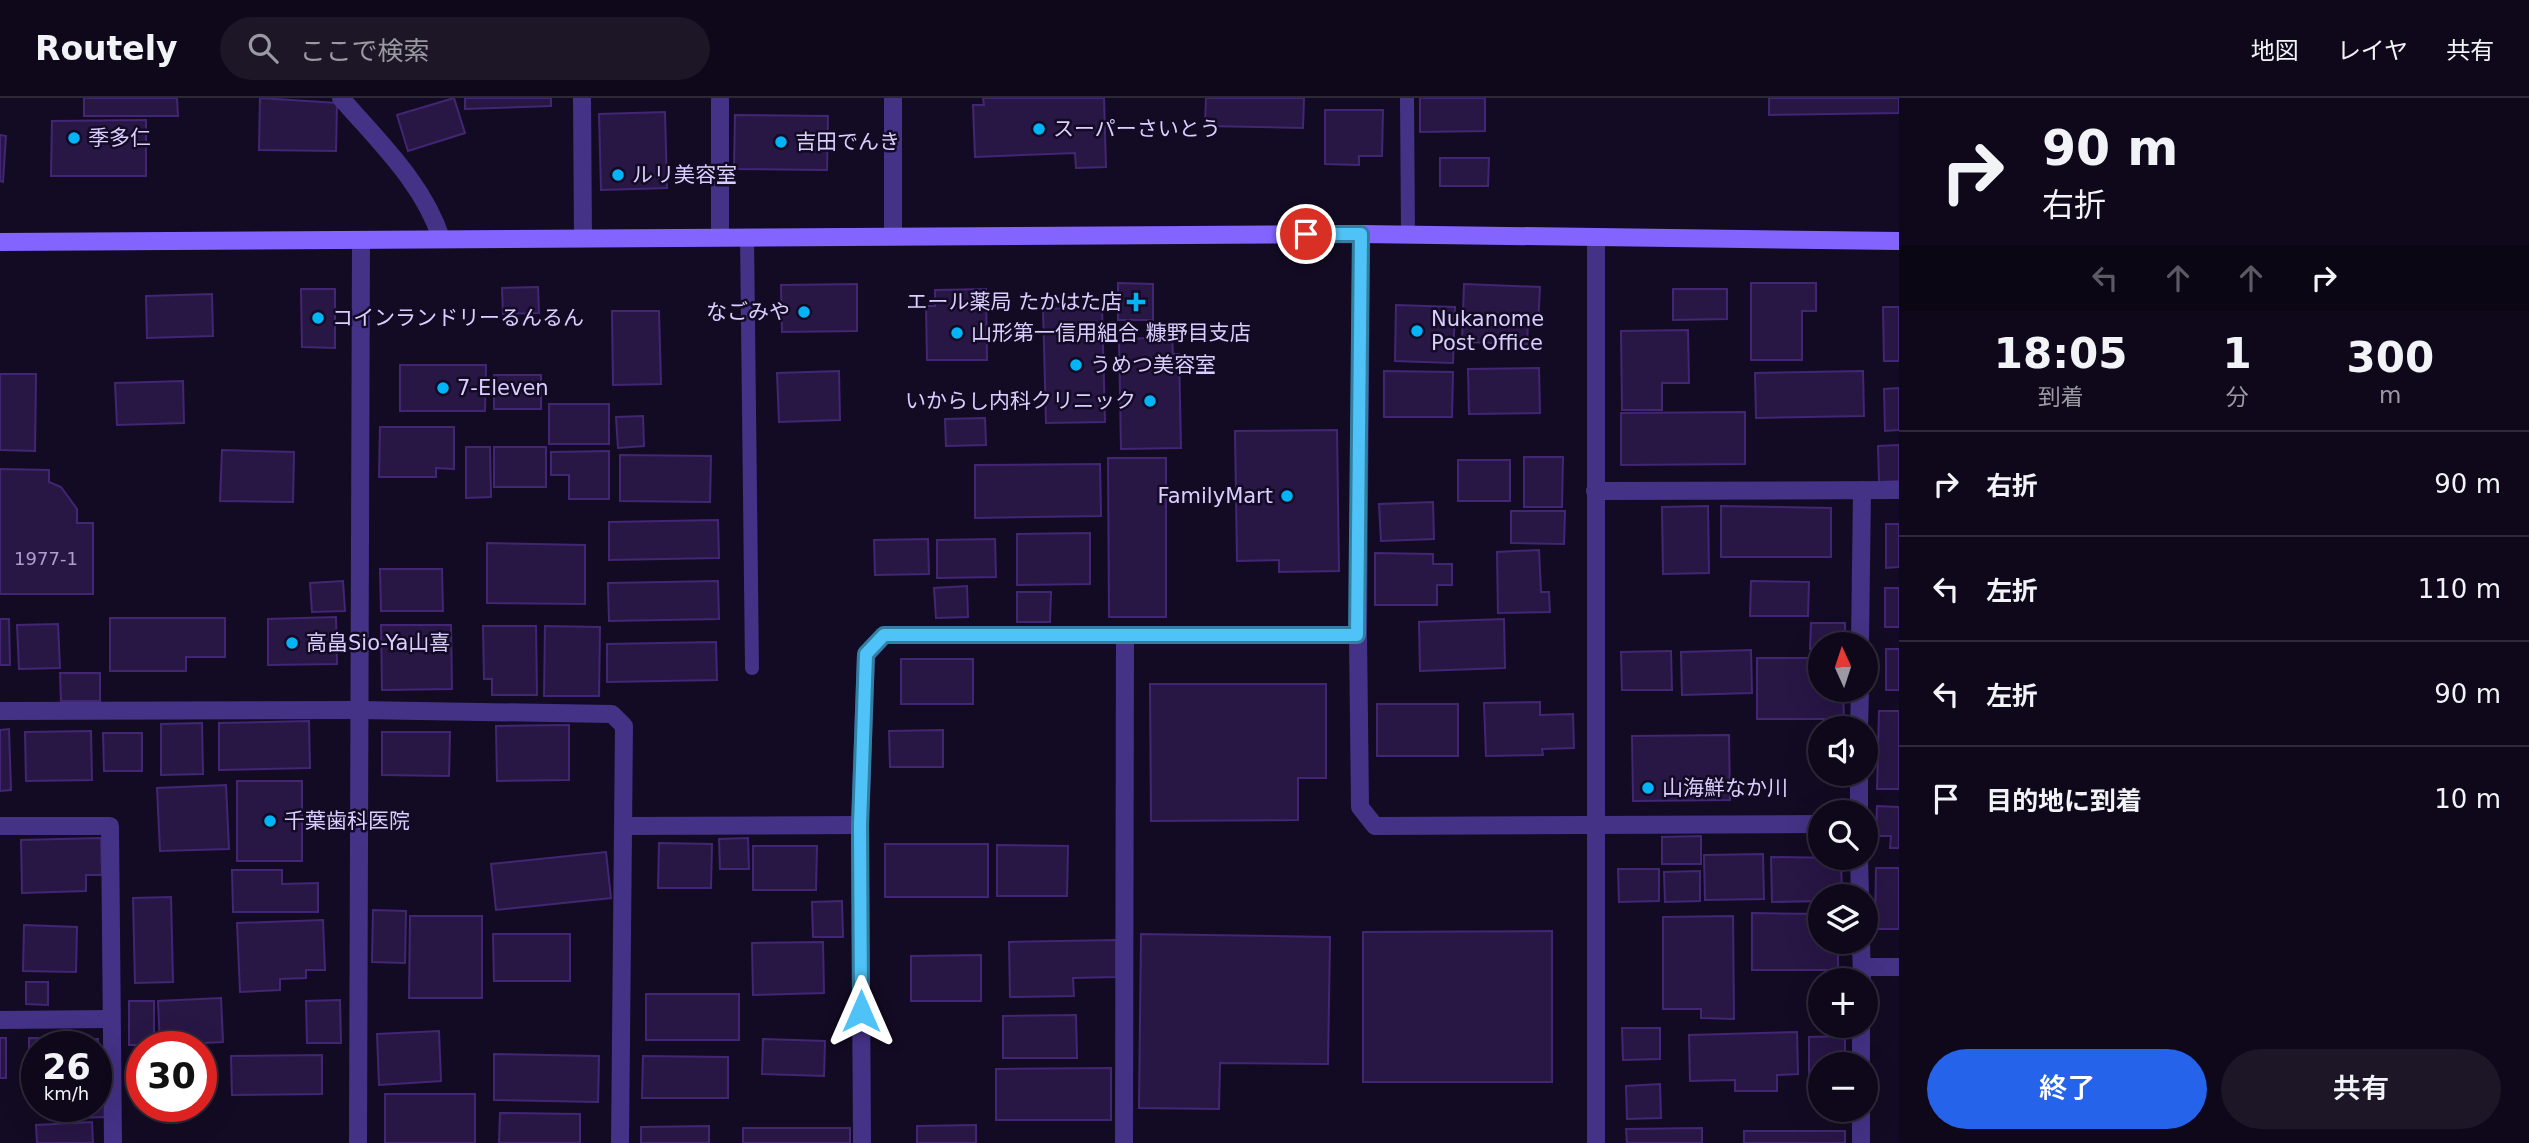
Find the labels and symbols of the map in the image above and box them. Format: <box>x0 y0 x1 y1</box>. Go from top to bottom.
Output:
place label: スーパーさいとう <box>1053 117 1221 141</box>
marker: スーパーさいとう <box>1031 121 1047 137</box>
place label: 季多仁 <box>88 126 151 150</box>
marker: 季多仁 <box>66 130 82 146</box>
place label: 吉田でんき <box>795 130 900 154</box>
marker: 吉田でんき <box>773 134 789 150</box>
place label: ルリ美容室 <box>632 163 737 187</box>
marker: ルリ美容室 <box>610 167 626 183</box>
pin <box>1276 204 1336 264</box>
place label: エール薬局 たかはた店 <box>907 290 1122 314</box>
marker: エール薬局 たかはた店 <box>1128 294 1144 310</box>
place label: なごみや <box>706 300 790 324</box>
marker: なごみや <box>796 304 812 320</box>
place label: コインランドリーるんるん <box>332 306 584 330</box>
place label: Nukanome Post Office <box>1431 307 1544 355</box>
marker: コインランドリーるんるん <box>310 310 326 326</box>
place label: 山形第一信用組合 糠野目支店 <box>971 321 1251 345</box>
marker: Nukanome Post Office <box>1409 323 1425 339</box>
marker: 山形第一信用組合 糠野目支店 <box>949 325 965 341</box>
place label: うめつ美容室 <box>1090 353 1216 377</box>
marker: うめつ美容室 <box>1068 357 1084 373</box>
place label: 7-Eleven <box>457 376 549 400</box>
marker: 7-Eleven <box>435 380 451 396</box>
place label: いからし内科クリニック <box>905 389 1136 413</box>
marker: いからし内科クリニック <box>1142 393 1158 409</box>
place label: FamilyMart <box>1158 484 1273 508</box>
marker: FamilyMart <box>1279 488 1295 504</box>
house number: 1977-1 <box>14 548 78 569</box>
place label: 高畠Sio-Ya山喜 <box>306 631 450 655</box>
north arrow <box>1808 632 1878 702</box>
marker: 高畠Sio-Ya山喜 <box>284 635 300 651</box>
place label: 山海鮮なか川 <box>1662 776 1788 800</box>
marker: 山海鮮なか川 <box>1640 780 1656 796</box>
place label: 千葉歯科医院 <box>284 809 410 833</box>
marker: 千葉歯科医院 <box>262 813 278 829</box>
position arrow <box>824 974 898 1048</box>
speed limit sign: 30 <box>126 1031 217 1122</box>

